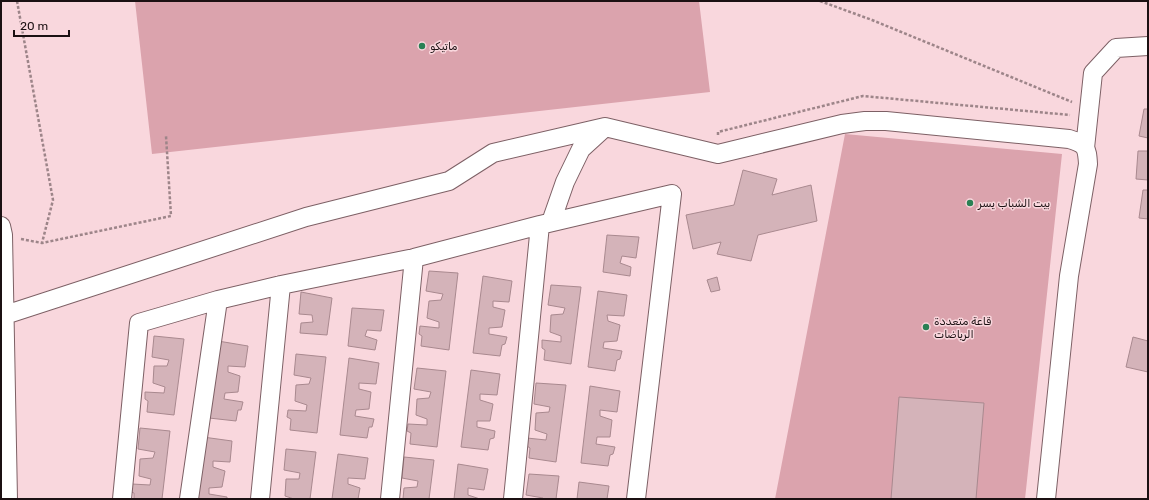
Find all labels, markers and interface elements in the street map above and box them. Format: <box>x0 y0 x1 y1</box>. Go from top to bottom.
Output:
scale bar <box>14 12 69 38</box>
text: 20 m <box>20 19 48 33</box>
place label: ماتيكو <box>430 40 457 54</box>
marker: ماتيكو <box>417 41 427 51</box>
place label: بيت الشباب يسر <box>977 197 1050 210</box>
marker: بيت الشباب يسر <box>965 198 975 208</box>
place label: قاعة متعددة الرياضات <box>934 315 991 341</box>
marker: قاعة متعددة الرياضات <box>921 322 931 332</box>

